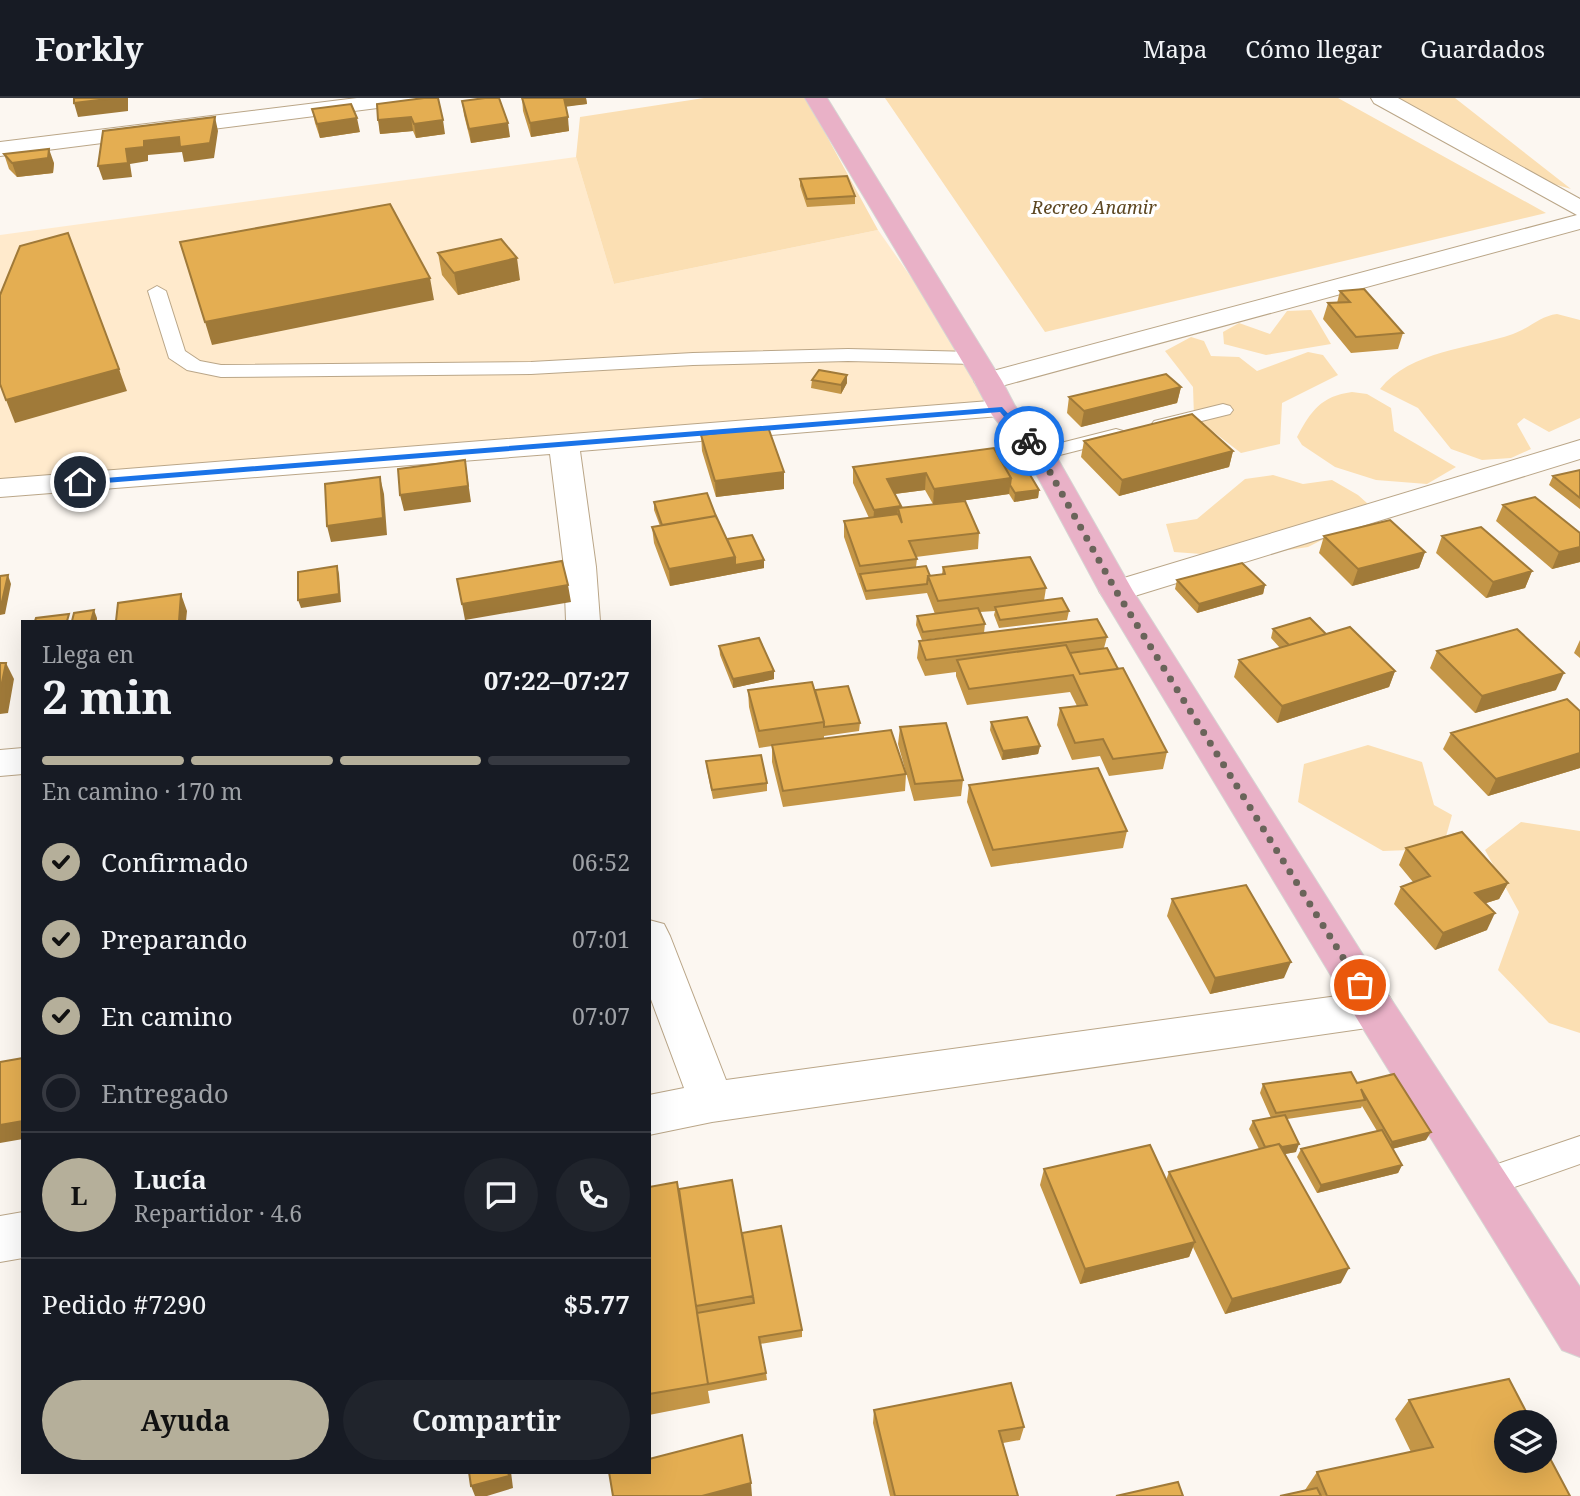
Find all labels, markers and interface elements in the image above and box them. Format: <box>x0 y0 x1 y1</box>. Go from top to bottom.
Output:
text: Forkly <box>35 26 143 71</box>
text: Mapa <box>1143 32 1207 65</box>
text: Cómo llegar <box>1245 32 1382 65</box>
text: Guardados <box>1420 32 1545 65</box>
park label: Recreo Anamir <box>1030 195 1157 219</box>
courier <box>994 406 1064 476</box>
icon: bike <box>1010 422 1048 460</box>
pin <box>50 452 110 512</box>
icon: home <box>61 463 99 501</box>
text: Llega en <box>42 638 134 670</box>
text: 07:22–07:27 <box>484 662 630 698</box>
text: 2 min <box>42 665 172 727</box>
text: En camino · 170 m <box>42 775 243 807</box>
icon: check <box>42 843 80 881</box>
text: Confirmado <box>101 844 248 880</box>
text: 06:52 <box>572 846 630 878</box>
icon: check <box>42 920 80 958</box>
text: Preparando <box>101 921 248 957</box>
text: 07:01 <box>572 923 630 955</box>
pin <box>1330 955 1390 1015</box>
icon: bag <box>1341 966 1379 1004</box>
icon: check <box>42 997 80 1035</box>
text: En camino <box>101 998 233 1034</box>
text: 07:07 <box>572 1000 630 1032</box>
text: Entregado <box>101 1075 229 1111</box>
button: chat <box>464 1158 538 1232</box>
button: phone <box>556 1158 630 1232</box>
text: Lucía <box>134 1161 207 1197</box>
text: L <box>70 1177 88 1213</box>
text: Repartidor · 4.6 <box>134 1197 302 1229</box>
text: Pedido #7290 <box>42 1286 206 1322</box>
text: $5.77 <box>564 1286 630 1322</box>
button: Ayuda <box>42 1380 329 1460</box>
button: Compartir <box>343 1380 630 1460</box>
map controls <box>1494 1410 1557 1473</box>
button: layers <box>1494 1410 1557 1473</box>

